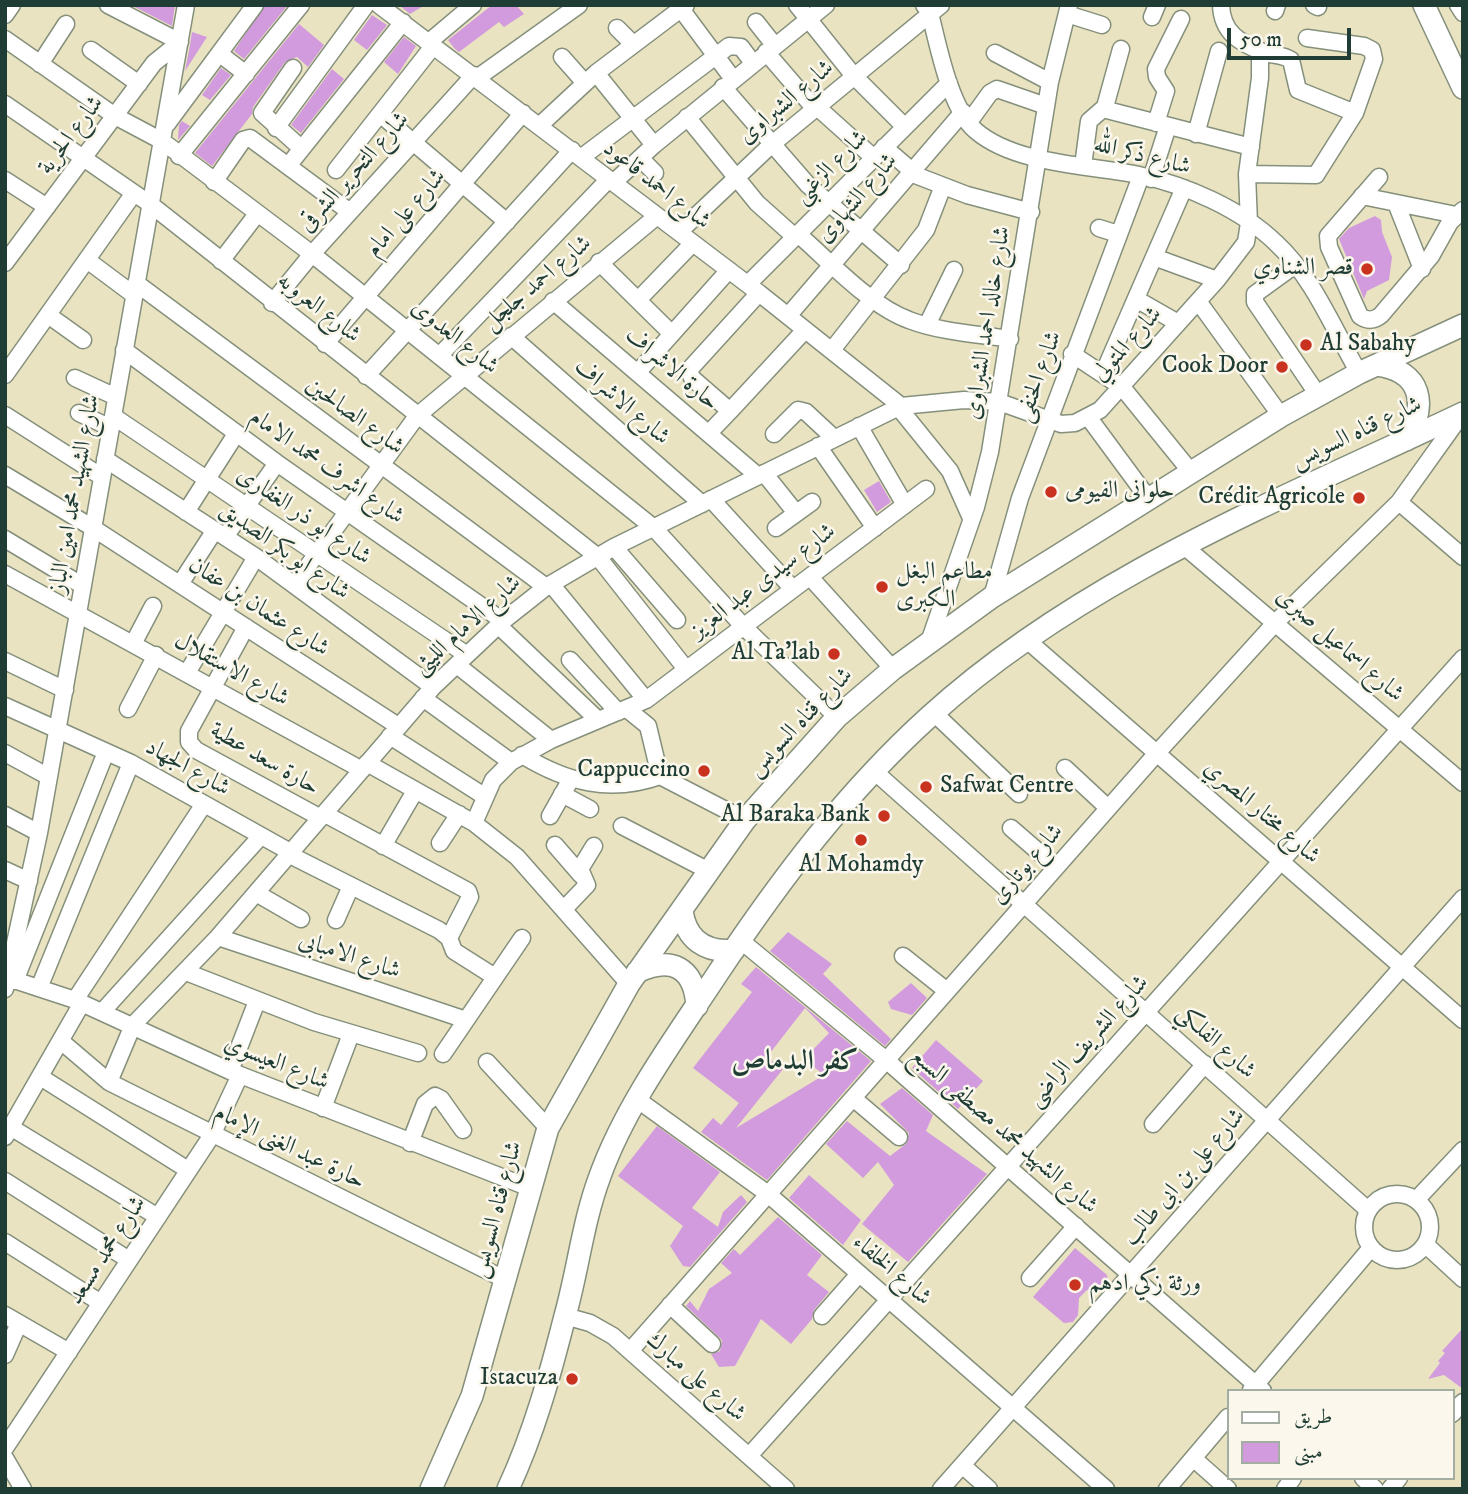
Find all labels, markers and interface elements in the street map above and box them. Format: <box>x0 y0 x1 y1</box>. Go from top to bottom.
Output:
scale bar <box>1230 14 1354 58</box>
text: 50 m <box>1240 27 1282 53</box>
street label: شارع الشبراوى <box>733 55 841 151</box>
street label: شارع الحرية <box>33 91 111 181</box>
street label: شارع التحرير الشرقى <box>293 107 417 239</box>
street label: شارع الزغبى <box>789 125 875 211</box>
street label: شارع ذكر الله <box>1091 131 1193 183</box>
street label: شارع احمد قاعود <box>596 135 716 237</box>
street label: شارع الشهاوى <box>811 148 905 250</box>
street label: شارع على امام <box>361 164 453 264</box>
street label: شارع خالد احمد الشبراوى <box>959 224 1019 422</box>
street label: شارع احمد جلجل <box>478 230 598 338</box>
place label: قصر الشناوي <box>1253 255 1353 283</box>
marker: قصر الشناوي <box>1359 261 1375 277</box>
street label: شارع العروبه <box>270 267 366 351</box>
street label: شارع العدوى <box>404 294 504 382</box>
street label: شارع المتولي <box>1087 301 1169 389</box>
street label: حارة الاشراف <box>618 322 724 418</box>
street label: شارع الحنفى <box>1010 328 1070 426</box>
place label: Al Sabahy <box>1320 331 1416 359</box>
marker: Al Sabahy <box>1298 337 1314 353</box>
place label: Cook Door <box>1162 353 1268 381</box>
street label: شارع الاشراف <box>567 354 675 452</box>
marker: Cook Door <box>1274 359 1290 375</box>
street label: شارع الصالحين <box>299 372 409 462</box>
street label: شارع قناه السويس <box>1287 391 1427 477</box>
street label: شارع الشهيد محمد امين الباز <box>44 393 108 595</box>
street label: شارع اشرف محمد الامام <box>243 404 409 532</box>
street label: شارع ابو ذر الغفارى <box>230 461 376 573</box>
place label: حلوانى الفيومى <box>1065 478 1175 506</box>
marker: حلوانى الفيومى <box>1043 484 1059 500</box>
place label: Crédit Agricole <box>1198 484 1345 512</box>
marker: Crédit Agricole <box>1351 490 1367 506</box>
street label: شارع ابو بكر الصديق <box>213 496 355 608</box>
street label: شارع سيدى عبد العزيز <box>686 518 842 646</box>
street label: شارع عثمان بن عفان <box>182 552 334 664</box>
place label: مطاعم البغل الكبرى <box>896 559 993 615</box>
street label: شارع الامام الليثى <box>408 570 528 682</box>
marker: مطاعم البغل الكبرى <box>874 579 890 595</box>
street label: شارع اسماعيل صبرى <box>1269 583 1409 709</box>
street label: شارع الاستقلال <box>168 628 294 714</box>
place label: Al Ta'lab <box>732 640 820 668</box>
marker: Al Ta'lab <box>826 646 842 662</box>
street label: شارع قناه السويس <box>742 662 860 784</box>
street label: حارة سعد عطية <box>204 717 324 803</box>
street label: شارع الجهاد <box>139 734 235 804</box>
street label: شارع مختار المصري <box>1197 755 1325 871</box>
place label: Cappuccino <box>577 757 690 785</box>
marker: Cappuccino <box>696 763 712 779</box>
place label: Safwat Centre <box>940 773 1074 801</box>
marker: Safwat Centre <box>918 779 934 795</box>
place label: Al Baraka Bank <box>721 802 870 830</box>
marker: Al Baraka Bank <box>876 808 892 824</box>
street label: شارع بوتارى <box>985 819 1071 911</box>
marker: Al Mohamdy <box>853 832 869 848</box>
place label: Al Mohamdy <box>799 852 923 880</box>
street label: شارع الامبابى <box>294 927 404 987</box>
street label: شارع الشريف الراضى <box>1022 970 1156 1114</box>
street label: شارع الفلكي <box>1169 1000 1261 1086</box>
street label: شارع العيسوي <box>219 1030 333 1098</box>
street label: شارع الشهيد محمد مصطفى السبع <box>903 1042 1103 1222</box>
district label: كفر البدماص <box>732 1046 858 1080</box>
street label: حارة عبد الغنى الإمام <box>209 1099 369 1197</box>
street label: شارع على بن ابى طالب <box>1117 1103 1253 1253</box>
street label: شارع قناه السويس <box>466 1138 530 1282</box>
street label: شارع محمد مسعد <box>62 1191 154 1311</box>
street label: شارع الخلفاء <box>845 1229 937 1313</box>
place label: ورثة زكي ادهم <box>1089 1271 1201 1299</box>
marker: ورثة زكي ادهم <box>1067 1277 1083 1293</box>
street label: شارع على مبارك <box>639 1327 751 1429</box>
place label: Istacuza <box>480 1365 558 1393</box>
marker: Istacuza <box>564 1371 580 1387</box>
legend <box>1226 1389 1454 1480</box>
text: طريق <box>1294 1404 1332 1430</box>
text: مبنى <box>1294 1439 1323 1465</box>

